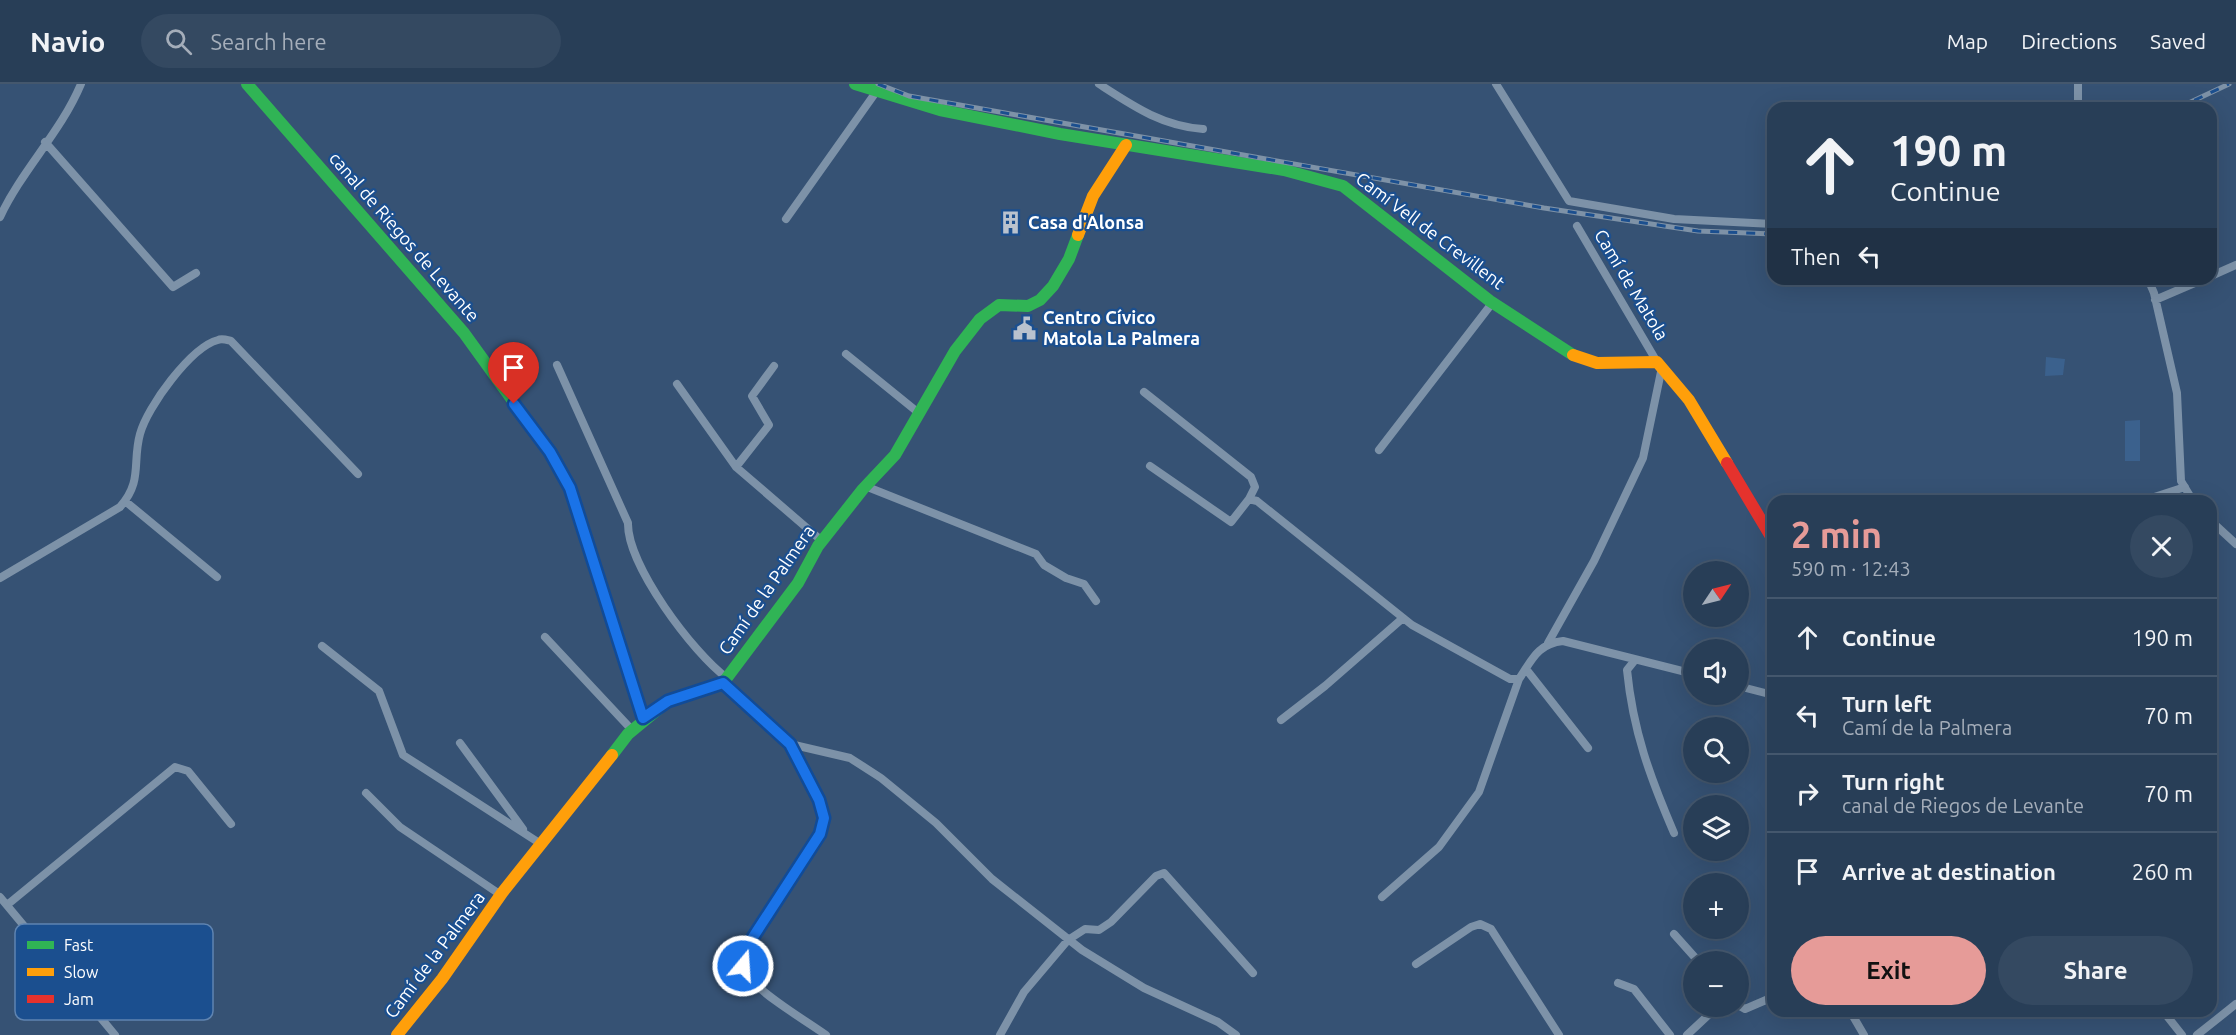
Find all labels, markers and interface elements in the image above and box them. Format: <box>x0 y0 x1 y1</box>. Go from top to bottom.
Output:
search box <box>141 14 561 68</box>
icon: search <box>162 25 195 58</box>
text: Navio <box>30 26 105 57</box>
text: Search here <box>210 29 327 54</box>
text: Map <box>1947 29 1988 53</box>
text: Directions <box>2021 29 2117 53</box>
text: Saved <box>2150 29 2206 53</box>
icon: ahead <box>1791 126 1869 204</box>
text: 190 m <box>1890 127 2007 174</box>
street label: canal de Riegos de Levante <box>326 148 484 325</box>
street label: Camí Vell de Crevillent <box>1352 168 1509 293</box>
text: Continue <box>1890 176 2001 206</box>
building icon: Casa d'Alonsa <box>997 210 1023 236</box>
place label: Casa d'Alonsa <box>1028 212 1144 232</box>
street label: Camí de Matola <box>1591 226 1673 343</box>
icon: left <box>1853 240 1886 273</box>
text: Then <box>1791 244 1841 269</box>
place label: Centro Cívico Matola La Palmera <box>1043 307 1200 348</box>
public building icon: Centro Cívico Matola La Palmera <box>1012 315 1038 341</box>
pin <box>488 342 539 404</box>
icon: arrive <box>497 351 530 384</box>
text: 2 min <box>1791 514 1882 555</box>
button: close <box>2130 515 2193 578</box>
street label: Camí de la Palmera <box>714 521 818 658</box>
text: 590 m · 12:43 <box>1791 557 1911 580</box>
north arrow <box>1683 561 1749 627</box>
map controls <box>1683 561 1749 1017</box>
icon: ahead <box>1791 621 1824 654</box>
text: Continue <box>1842 625 1936 650</box>
text: 190 m <box>2132 625 2193 650</box>
button: sound <box>1683 639 1749 705</box>
text: Turn left <box>1842 691 1932 716</box>
icon: left <box>1791 699 1824 732</box>
text: 70 m <box>2144 703 2193 728</box>
text: Camí de la Palmera <box>1842 716 2012 739</box>
button: search <box>1683 717 1749 783</box>
text: Turn right <box>1842 769 1944 794</box>
icon: right <box>1791 777 1824 810</box>
text: 70 m <box>2144 781 2193 806</box>
text: canal de Riegos de Levante <box>1842 794 2084 817</box>
button: layers <box>1683 795 1749 861</box>
icon: arrive <box>1791 855 1824 888</box>
text: Arrive at destination <box>1842 859 2056 884</box>
text: 260 m <box>2132 859 2193 884</box>
button: + <box>1683 873 1749 939</box>
street label: Camí de la Palmera <box>380 887 488 1022</box>
legend <box>15 924 213 1020</box>
position arrow <box>711 934 775 998</box>
text: Fast <box>64 936 94 954</box>
button: Exit <box>1791 936 1986 1005</box>
button: Share <box>1998 936 2193 1005</box>
button: − <box>1683 951 1749 1017</box>
text: Slow <box>64 963 99 981</box>
text: Jam <box>64 990 94 1008</box>

